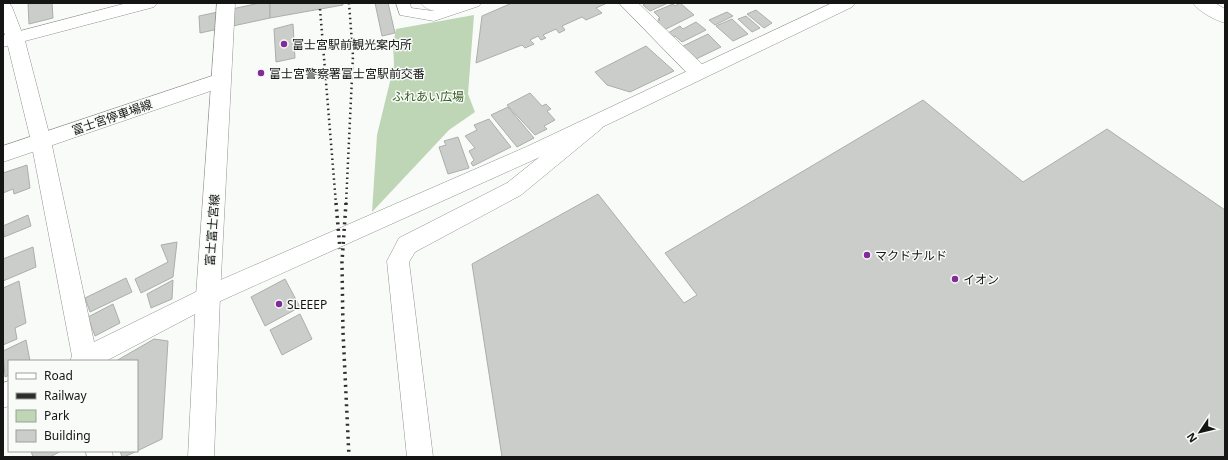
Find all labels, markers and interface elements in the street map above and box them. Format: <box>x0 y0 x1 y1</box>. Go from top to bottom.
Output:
place label: 富士宮駅前観光案内所 <box>292 36 412 53</box>
marker: 富士宮駅前観光案内所 <box>279 39 289 49</box>
place label: 富士宮警察署富士宮駅前交番 <box>269 65 425 82</box>
marker: 富士宮警察署富士宮駅前交番 <box>256 68 266 78</box>
park label: ふれあい広場 <box>392 88 464 105</box>
street label: 富士宮停車場線 <box>70 95 154 139</box>
street label: 富士富士宮線 <box>201 193 223 267</box>
place label: マクドナルド <box>875 247 947 264</box>
marker: マクドナルド <box>862 250 872 260</box>
place label: イオン <box>963 271 999 288</box>
marker: イオン <box>950 274 960 284</box>
place label: SLEEEP <box>287 296 327 313</box>
marker: SLEEEP <box>274 299 284 309</box>
legend <box>8 360 138 452</box>
text: Road <box>44 367 73 384</box>
text: Railway <box>44 387 88 404</box>
text: Park <box>44 407 70 424</box>
north arrow <box>1180 412 1220 452</box>
text: Building <box>44 427 91 444</box>
text: N <box>1183 430 1200 446</box>

